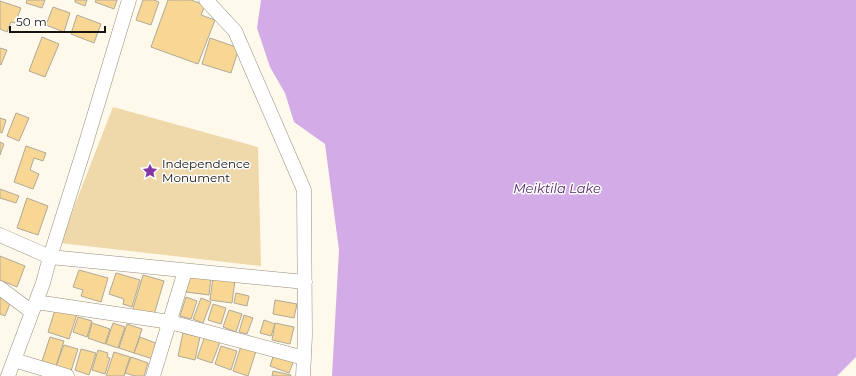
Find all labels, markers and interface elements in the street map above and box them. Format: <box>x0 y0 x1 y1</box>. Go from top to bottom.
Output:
scale bar <box>10 8 105 34</box>
text: 50 m <box>16 14 47 29</box>
place label: Independence Monument <box>162 156 250 185</box>
place icon: Independence Monument <box>141 162 159 180</box>
water label: Meiktila Lake <box>513 180 601 196</box>

